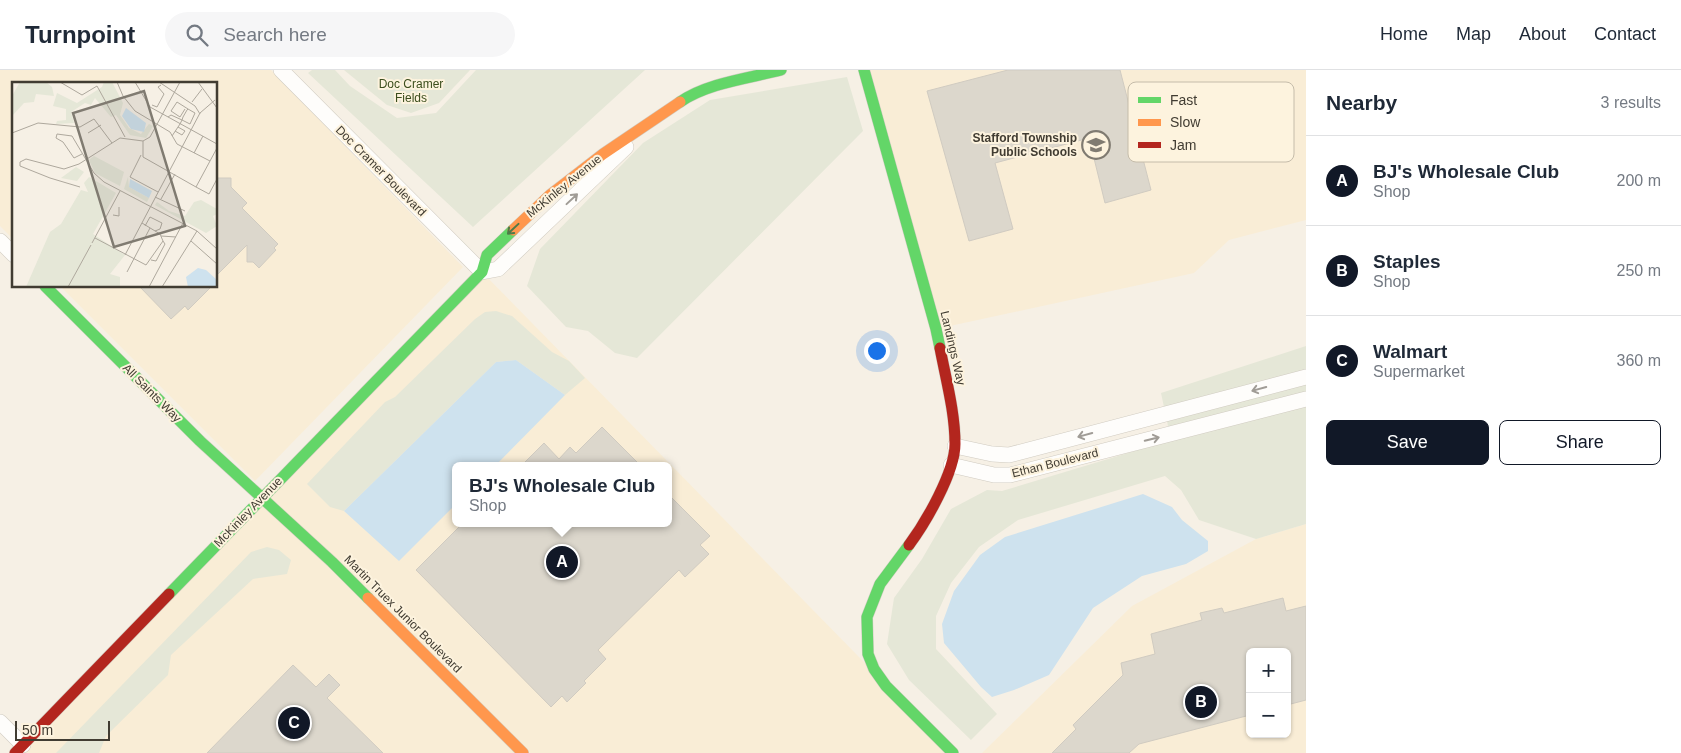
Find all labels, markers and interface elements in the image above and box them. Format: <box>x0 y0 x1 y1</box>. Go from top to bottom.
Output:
search box <box>165 12 515 57</box>
text: Turnpoint <box>25 21 135 48</box>
icon: search <box>183 21 211 49</box>
text: Search here <box>223 24 327 45</box>
text: Home <box>1380 24 1428 44</box>
text: Map <box>1456 24 1491 44</box>
text: About <box>1519 24 1566 44</box>
text: Contact <box>1594 24 1656 44</box>
park label: Doc Cramer Fields <box>379 77 443 105</box>
inset map <box>12 82 218 288</box>
legend <box>1128 82 1294 162</box>
text: Nearby <box>1326 91 1397 114</box>
text: Fast <box>1170 92 1197 108</box>
text: 3 results <box>1601 94 1661 111</box>
text: Slow <box>1170 114 1201 130</box>
street label: Doc Cramer Boulevard <box>333 123 429 219</box>
school or university icon: Stafford Township Public Schools <box>1081 130 1111 160</box>
place label: Stafford Township Public Schools <box>973 131 1077 159</box>
text: Jam <box>1170 137 1196 153</box>
street label: McKinley Avenue <box>524 151 604 220</box>
text: BJ's Wholesale Club <box>1373 161 1559 182</box>
text: A <box>1336 172 1348 189</box>
text: 200 m <box>1617 172 1661 189</box>
text: Shop <box>1373 183 1410 200</box>
one-way arrow <box>566 193 578 205</box>
one-way arrow <box>507 223 519 235</box>
text: Staples <box>1373 251 1441 272</box>
text: B <box>1336 262 1348 279</box>
text: 250 m <box>1617 262 1661 279</box>
text: Shop <box>1373 273 1410 290</box>
street label: Landings Way <box>938 310 968 386</box>
your location <box>864 338 890 364</box>
text: Walmart <box>1373 341 1447 362</box>
text: C <box>1336 352 1348 369</box>
text: 360 m <box>1617 352 1661 369</box>
street label: All Saints Way <box>120 361 184 425</box>
text: Supermarket <box>1373 363 1465 380</box>
one-way arrow <box>1251 385 1267 394</box>
button: Save <box>1326 420 1489 465</box>
button: Share <box>1499 420 1661 465</box>
one-way arrow <box>1077 431 1093 440</box>
one-way arrow <box>1143 433 1159 443</box>
street label: Ethan Boulevard <box>1010 445 1100 481</box>
popup <box>452 462 672 527</box>
street label: McKinley Avenue <box>211 474 285 550</box>
text: BJ's Wholesale Club <box>469 475 655 496</box>
text: Shop <box>469 497 506 514</box>
pin: A <box>546 543 578 581</box>
street label: Martin Truex Junior Boulevard <box>341 552 465 676</box>
map controls <box>1246 648 1291 738</box>
button: + <box>1246 648 1291 693</box>
pin: B <box>1185 683 1217 721</box>
button: − <box>1246 693 1291 738</box>
pin: C <box>278 704 310 742</box>
scale bar <box>15 718 110 741</box>
text: 50 m <box>22 722 53 738</box>

